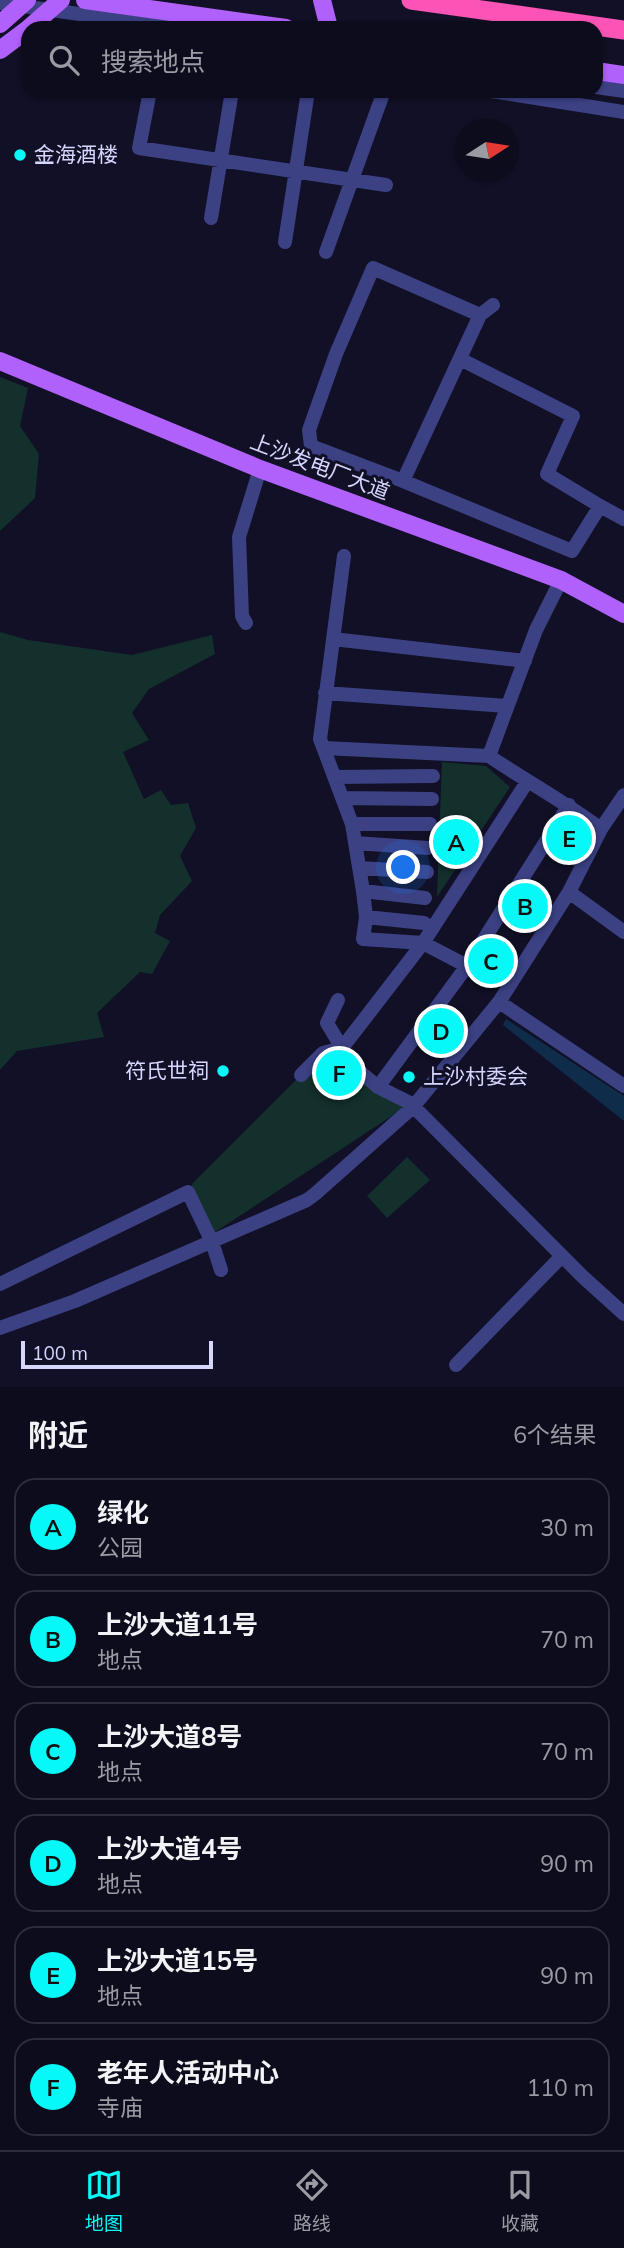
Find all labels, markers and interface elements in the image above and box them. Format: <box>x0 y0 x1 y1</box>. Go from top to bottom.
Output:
search box <box>21 21 603 98</box>
icon: search <box>45 41 83 79</box>
text: 搜索地点 <box>101 45 205 78</box>
north arrow <box>456 119 519 182</box>
place label: 金海酒楼 <box>34 141 118 167</box>
marker: 金海酒楼 <box>12 147 28 163</box>
street label: 上沙发电厂大道 <box>247 428 394 505</box>
pin: E <box>546 812 592 864</box>
pin: A <box>433 816 479 868</box>
your location <box>386 850 420 884</box>
pin: B <box>502 880 548 932</box>
pin: C <box>468 935 514 987</box>
pin: D <box>418 1005 464 1057</box>
pin: F <box>316 1047 362 1099</box>
place label: 符氏世祠 <box>125 1057 209 1083</box>
marker: 符氏世祠 <box>215 1063 231 1079</box>
place label: 上沙村委会 <box>423 1063 528 1089</box>
marker: 上沙村委会 <box>401 1069 417 1085</box>
scale bar <box>21 1338 214 1370</box>
text: 100 m <box>32 1341 88 1365</box>
text: 附近 <box>28 1416 88 1454</box>
text: 6个结果 <box>513 1420 596 1449</box>
text: 绿化 <box>97 1496 149 1529</box>
text: A <box>44 1513 62 1542</box>
text: 30 m <box>540 1513 594 1542</box>
text: 公园 <box>97 1533 143 1562</box>
text: 上沙大道11号 <box>97 1608 258 1641</box>
text: B <box>45 1625 61 1654</box>
text: 70 m <box>540 1625 594 1654</box>
text: 地点 <box>97 1645 143 1674</box>
text: 上沙大道8号 <box>97 1720 243 1753</box>
text: C <box>45 1737 61 1766</box>
text: 70 m <box>540 1737 594 1766</box>
text: 地点 <box>97 1757 143 1786</box>
text: 上沙大道4号 <box>97 1832 243 1865</box>
text: D <box>44 1849 62 1878</box>
text: 90 m <box>540 1849 594 1878</box>
text: 地点 <box>97 1869 143 1898</box>
text: 上沙大道15号 <box>97 1944 258 1977</box>
text: E <box>46 1961 60 1990</box>
text: 90 m <box>540 1961 594 1990</box>
text: 地点 <box>97 1981 143 2010</box>
text: 老年人活动中心 <box>97 2056 279 2089</box>
text: F <box>46 2073 60 2102</box>
text: 110 m <box>526 2073 594 2102</box>
text: 寺庙 <box>97 2093 143 2122</box>
tab: 地图 <box>85 2166 123 2235</box>
tab: 路线 <box>293 2166 331 2235</box>
tab: 收藏 <box>501 2166 539 2235</box>

